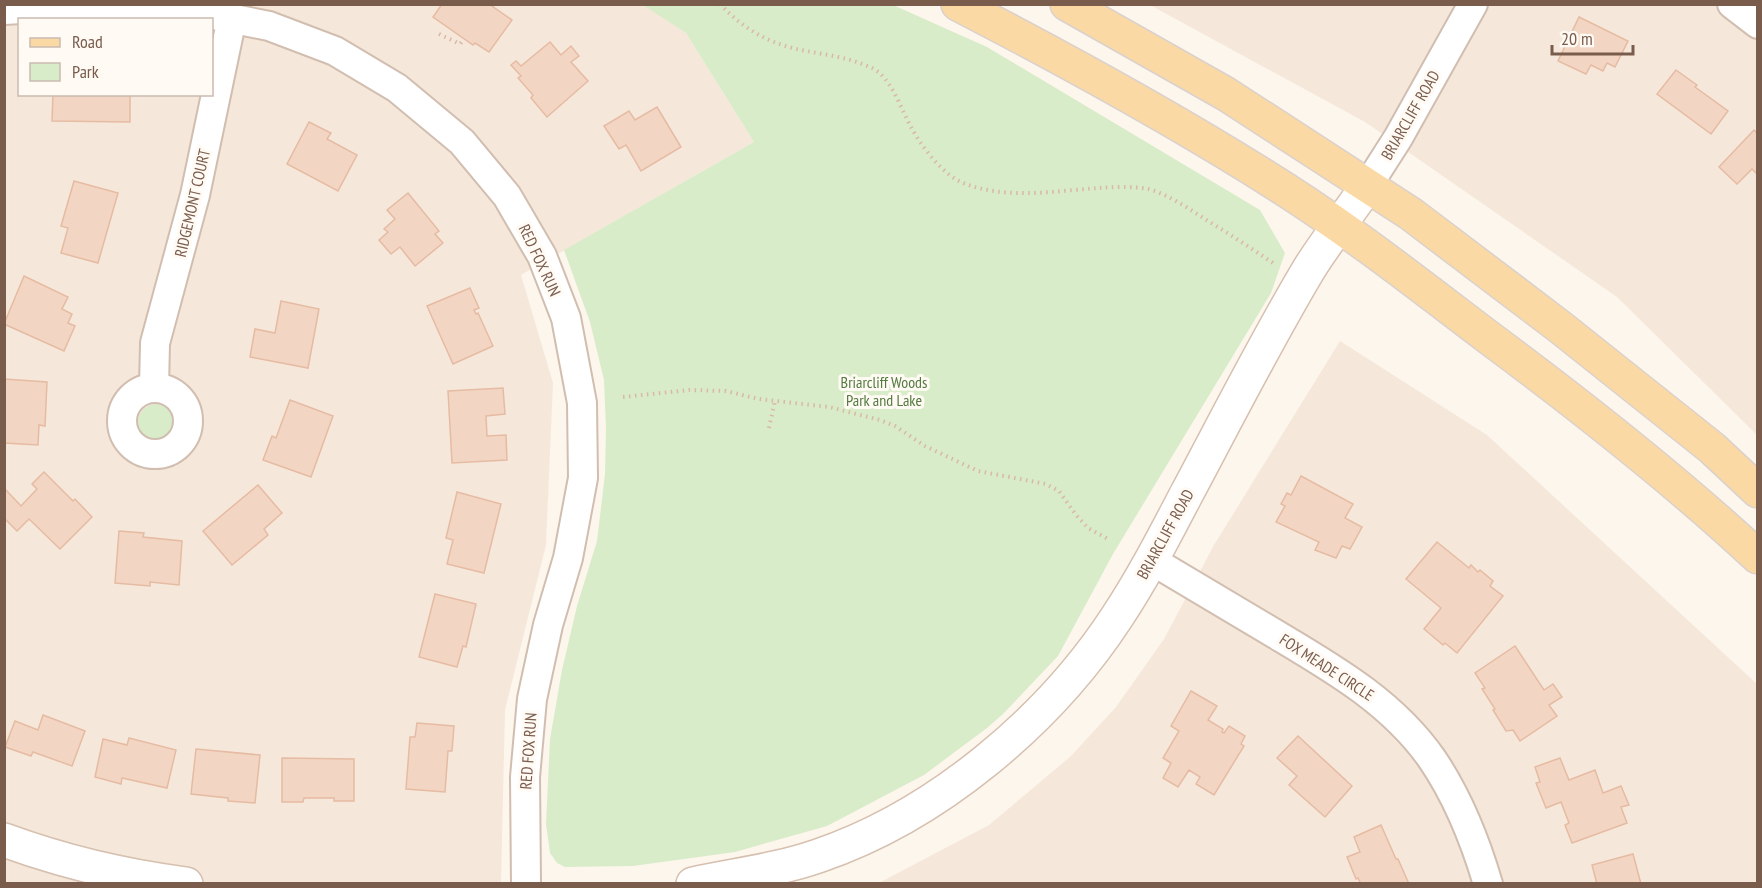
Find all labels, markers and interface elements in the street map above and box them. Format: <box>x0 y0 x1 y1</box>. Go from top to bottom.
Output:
legend <box>18 18 213 96</box>
scale bar <box>1552 18 1633 56</box>
text: 20 m <box>1561 27 1593 50</box>
text: Road <box>72 30 103 53</box>
text: Park <box>72 60 99 83</box>
street label: BRIARCLIFF ROAD <box>1376 67 1444 163</box>
street label: RIDGEMONT COURT <box>170 147 214 259</box>
street label: RED FOX RUN <box>515 221 565 299</box>
park label: Briarcliff Woods Park and Lake <box>841 372 927 410</box>
street label: BRIARCLIFF ROAD <box>1132 486 1198 582</box>
street label: FOX MEADE CIRCLE <box>1276 629 1378 705</box>
street label: RED FOX RUN <box>515 712 541 790</box>

